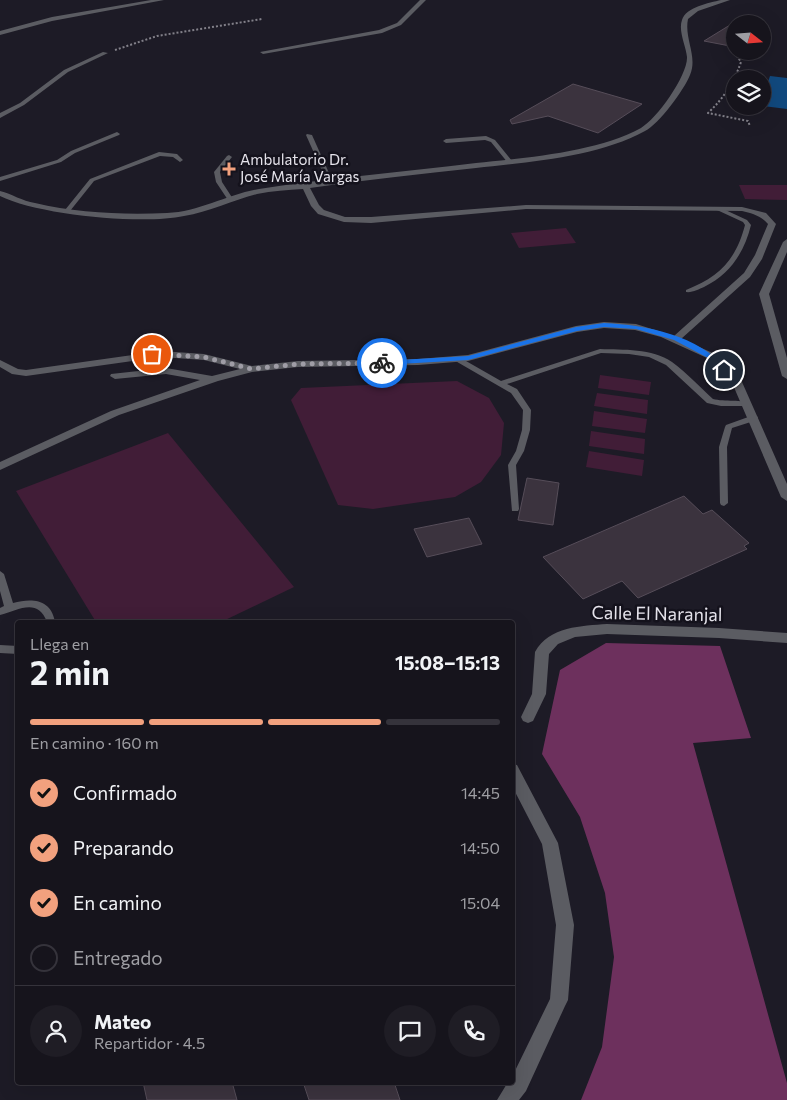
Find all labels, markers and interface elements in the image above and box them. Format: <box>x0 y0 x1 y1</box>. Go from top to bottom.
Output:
north arrow <box>726 15 771 60</box>
map controls <box>726 15 771 115</box>
button: layers <box>726 70 771 115</box>
place label: Ambulatorio Dr. José María Vargas <box>240 150 360 185</box>
marker: Ambulatorio Dr. José María Vargas <box>222 162 236 176</box>
pin <box>131 333 173 375</box>
courier <box>357 338 407 388</box>
icon: bag <box>138 340 166 368</box>
icon: bike <box>368 349 396 377</box>
pin <box>703 349 745 391</box>
icon: home <box>710 356 738 384</box>
street label: Calle El Naranjal <box>591 601 723 625</box>
text: Llega en <box>30 634 89 653</box>
text: 15:08–15:13 <box>395 651 500 674</box>
text: 2 min <box>30 652 110 692</box>
text: En camino · 160 m <box>30 733 159 752</box>
icon: check <box>30 779 58 807</box>
text: Confirmado <box>73 781 177 804</box>
text: 14:45 <box>461 783 500 802</box>
icon: check <box>30 834 58 862</box>
text: Preparando <box>73 836 174 859</box>
text: 14:50 <box>460 838 500 857</box>
icon: check <box>30 889 58 917</box>
text: En camino <box>73 891 162 914</box>
text: 15:04 <box>460 893 500 912</box>
text: Entregado <box>73 946 163 969</box>
button: person <box>30 1005 82 1057</box>
button: chat <box>384 1005 436 1057</box>
button: phone <box>448 1005 500 1057</box>
text: Mateo <box>94 1010 151 1033</box>
text: Repartidor · 4.5 <box>94 1033 205 1052</box>

